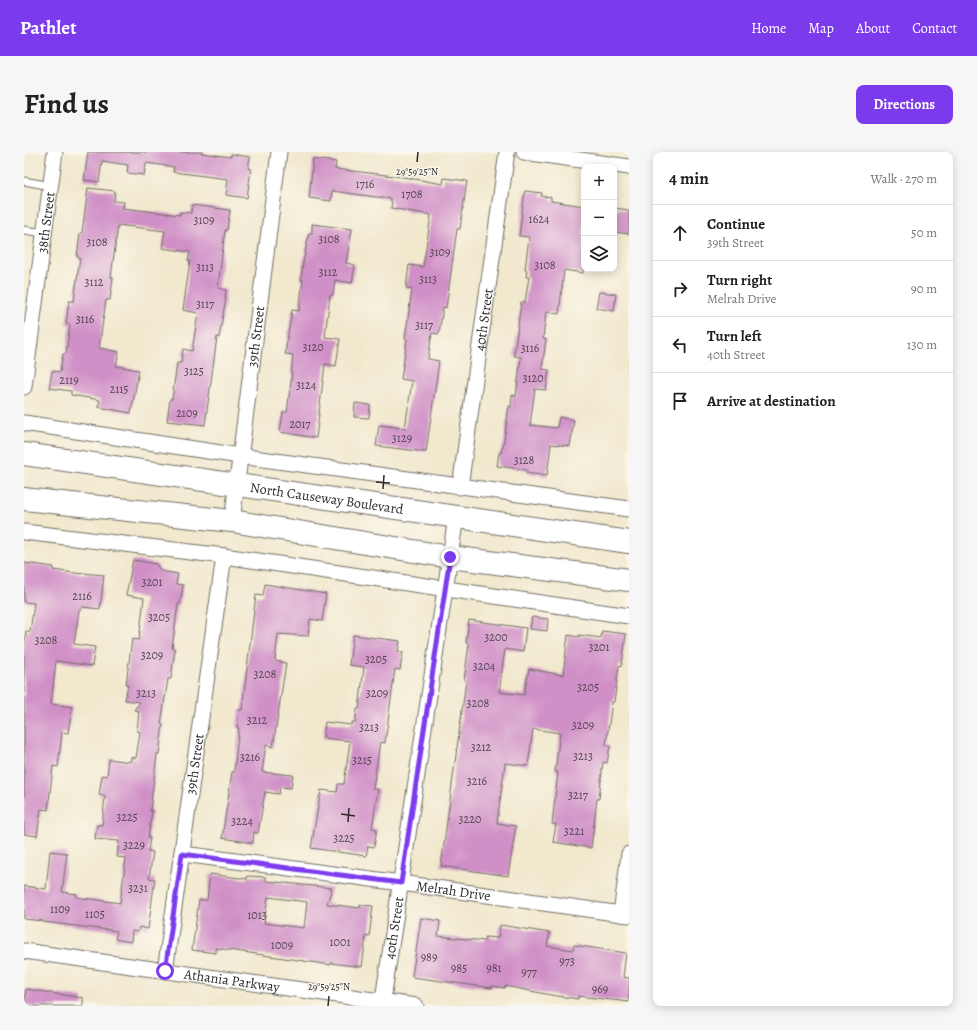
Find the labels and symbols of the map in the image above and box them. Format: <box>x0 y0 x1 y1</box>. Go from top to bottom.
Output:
text: 29°59'25"N <box>396 165 438 178</box>
house number: 1716 <box>356 176 375 192</box>
house number: 1708 <box>401 186 423 202</box>
street label: 38th Street <box>32 190 59 254</box>
house number: 1624 <box>529 211 550 227</box>
house number: 3109 <box>194 212 214 228</box>
house number: 3108 <box>318 231 340 247</box>
house number: 3108 <box>86 234 108 250</box>
house number: 3109 <box>430 244 450 260</box>
house number: 3108 <box>534 257 556 273</box>
house number: 3113 <box>196 259 214 275</box>
house number: 3112 <box>319 264 338 280</box>
house number: 3113 <box>419 271 437 287</box>
house number: 3112 <box>85 274 104 290</box>
street label: 40th Street <box>470 287 497 352</box>
house number: 3117 <box>196 296 215 312</box>
street label: 39th Street <box>242 304 269 368</box>
house number: 3116 <box>76 311 95 327</box>
house number: 3117 <box>415 317 434 333</box>
house number: 3120 <box>302 339 324 355</box>
house number: 3116 <box>521 340 540 356</box>
house number: 3125 <box>184 363 204 379</box>
house number: 3120 <box>522 370 544 386</box>
house number: 2119 <box>59 372 79 388</box>
house number: 3124 <box>296 377 317 393</box>
house number: 2115 <box>109 381 129 397</box>
house number: 2109 <box>176 405 198 421</box>
house number: 2017 <box>289 416 312 432</box>
house number: 3129 <box>392 430 412 446</box>
house number: 3128 <box>514 452 534 468</box>
street label: North Causeway Boulevard <box>249 478 405 519</box>
route end <box>441 548 459 566</box>
house number: 3201 <box>141 574 163 590</box>
house number: 2116 <box>72 588 92 604</box>
house number: 3205 <box>148 609 170 625</box>
house number: 3200 <box>484 629 508 645</box>
house number: 3208 <box>35 632 58 648</box>
house number: 3201 <box>588 639 610 655</box>
house number: 3209 <box>141 647 163 663</box>
house number: 3205 <box>365 651 387 667</box>
house number: 3204 <box>473 658 496 674</box>
house number: 3208 <box>254 666 277 682</box>
house number: 3205 <box>577 679 599 695</box>
house number: 3213 <box>136 685 156 701</box>
house number: 3209 <box>366 685 388 701</box>
house number: 3208 <box>467 695 490 711</box>
house number: 3212 <box>247 712 268 728</box>
house number: 3209 <box>572 717 594 733</box>
house number: 3213 <box>359 719 379 735</box>
street label: 39th Street <box>181 732 208 796</box>
house number: 3212 <box>471 739 492 755</box>
house number: 3213 <box>573 748 593 764</box>
house number: 3216 <box>240 749 261 765</box>
house number: 3215 <box>352 752 372 768</box>
house number: 3216 <box>467 773 488 789</box>
house number: 3217 <box>568 787 589 803</box>
house number: 3225 <box>116 809 138 825</box>
house number: 3220 <box>459 811 481 827</box>
house number: 3224 <box>231 813 253 829</box>
house number: 3221 <box>564 823 584 839</box>
house number: 3225 <box>333 830 355 846</box>
house number: 3229 <box>123 837 145 853</box>
street label: Melrah Drive <box>415 876 492 905</box>
house number: 3231 <box>128 880 148 896</box>
street label: 40th Street <box>380 895 408 961</box>
house number: 1109 <box>50 901 70 917</box>
house number: 1105 <box>85 906 105 922</box>
house number: 1013 <box>247 907 267 923</box>
house number: 1001 <box>329 934 351 950</box>
house number: 1009 <box>271 937 293 953</box>
house number: 989 <box>421 949 437 965</box>
house number: 973 <box>559 953 575 969</box>
house number: 985 <box>451 960 467 976</box>
house number: 981 <box>486 960 502 976</box>
route start <box>156 962 174 980</box>
street label: Athania Parkway <box>182 964 282 996</box>
house number: 977 <box>521 964 538 980</box>
text: 29°59'25"N <box>308 980 350 993</box>
house number: 969 <box>592 981 608 997</box>

